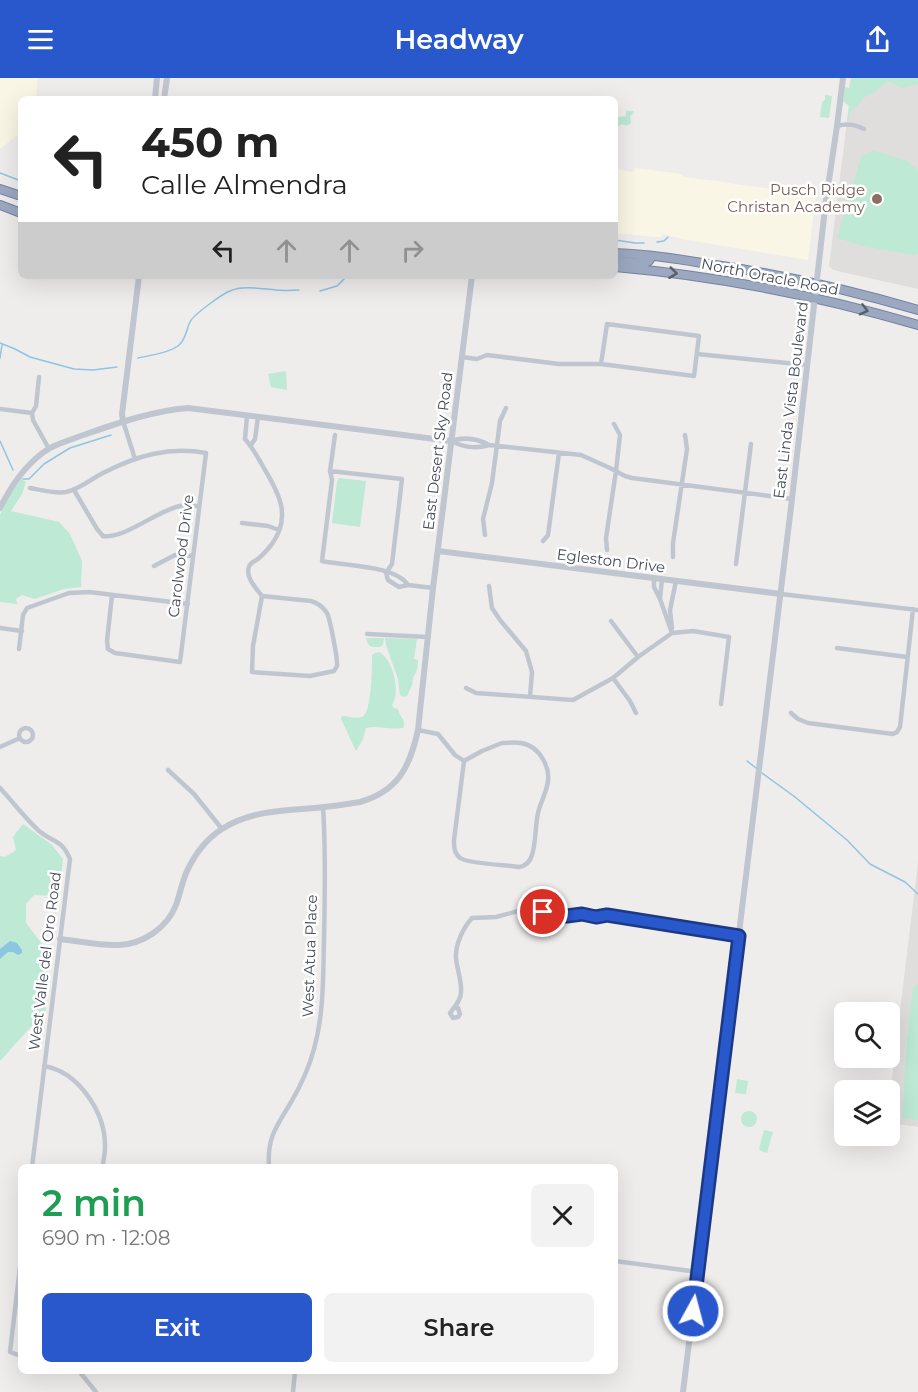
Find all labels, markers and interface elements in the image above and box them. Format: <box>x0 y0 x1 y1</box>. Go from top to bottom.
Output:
icon: menu <box>24 23 57 56</box>
text: Headway <box>394 23 524 56</box>
icon: share <box>861 23 894 56</box>
text: 450 m <box>141 116 279 168</box>
icon: left <box>42 120 120 198</box>
text: Calle Almendra <box>141 168 348 201</box>
place label: Pusch Ridge Christan Academy <box>727 180 866 216</box>
marker: Pusch Ridge Christan Academy <box>870 192 884 206</box>
icon: left <box>207 234 240 267</box>
icon: ahead <box>270 234 303 267</box>
icon: ahead <box>333 234 366 267</box>
icon: right <box>396 234 429 267</box>
street label: North Oracle Road <box>700 254 840 299</box>
one-way arrow <box>669 266 678 279</box>
street label: East Linda Vista Boulevard <box>769 300 812 500</box>
one-way arrow <box>859 303 869 316</box>
street label: East Desert Sky Road <box>418 371 457 531</box>
street label: Carolwood Drive <box>164 493 197 619</box>
street label: Egleston Drive <box>556 544 666 577</box>
street label: West Valle del Oro Road <box>24 870 65 1051</box>
pin <box>517 886 568 937</box>
street label: West Atua Place <box>298 894 321 1018</box>
icon: arrive <box>526 895 559 928</box>
map controls <box>834 1002 900 1146</box>
button: search <box>834 1002 900 1068</box>
button: layers <box>834 1080 900 1146</box>
text: 2 min <box>42 1181 146 1225</box>
button: close <box>531 1184 594 1247</box>
text: 690 m · 12:08 <box>42 1226 170 1250</box>
position arrow <box>661 1279 725 1343</box>
button: Exit <box>42 1293 312 1362</box>
button: Share <box>324 1293 594 1362</box>

